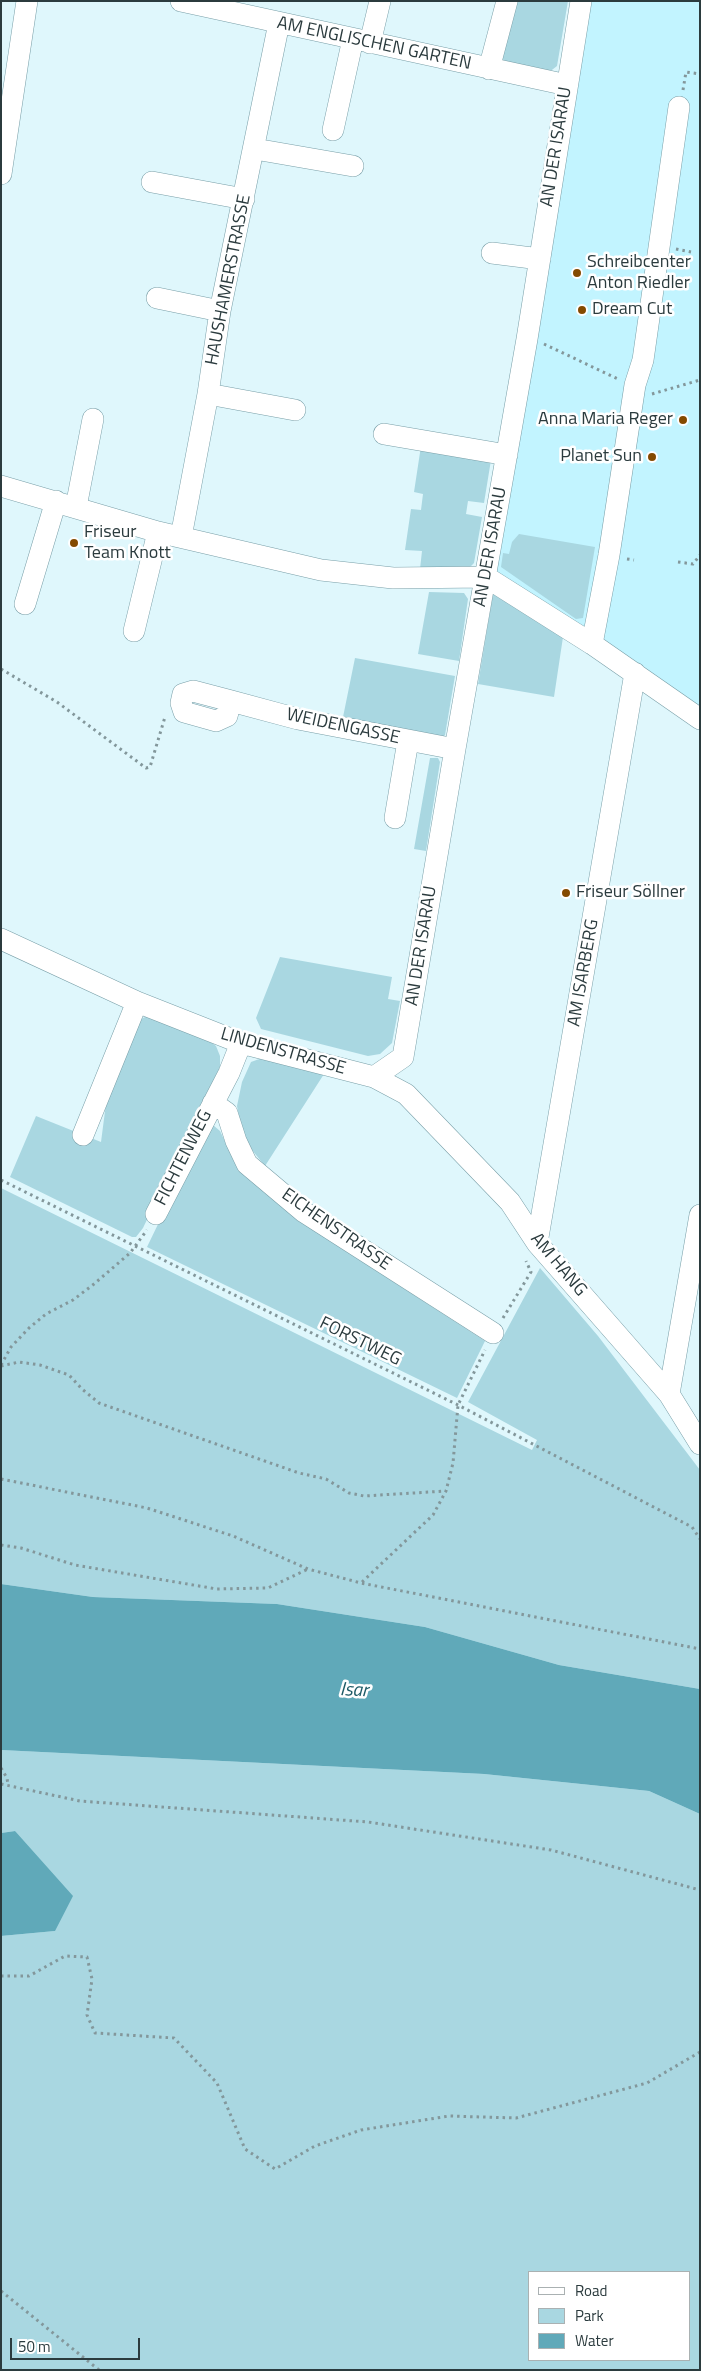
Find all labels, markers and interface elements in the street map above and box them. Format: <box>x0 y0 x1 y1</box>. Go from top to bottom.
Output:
street label: AM ENGLISCHEN GARTEN <box>275 13 473 75</box>
street label: AN DER ISARAU <box>537 85 577 209</box>
street label: HAUSHAMERSTRASSE <box>202 193 256 367</box>
place label: Schreibcenter Anton Riedler <box>587 252 691 294</box>
marker: Schreibcenter Anton Riedler <box>571 267 583 279</box>
place label: Dream Cut <box>592 299 672 321</box>
marker: Dream Cut <box>576 304 588 316</box>
place label: Anna Maria Reger <box>538 409 673 431</box>
marker: Anna Maria Reger <box>677 414 689 426</box>
place label: Planet Sun <box>560 446 642 468</box>
marker: Planet Sun <box>646 451 658 463</box>
street label: AN DER ISARAU <box>470 485 512 609</box>
place label: Friseur Team Knott <box>84 522 171 564</box>
marker: Friseur Team Knott <box>68 537 80 549</box>
street label: WEIDENGASSE <box>284 704 402 750</box>
place label: Friseur Söllner <box>576 882 685 904</box>
street label: AN DER ISARAU <box>402 884 442 1008</box>
marker: Friseur Söllner <box>560 887 572 899</box>
street label: AM ISARBERG <box>564 918 604 1028</box>
street label: LINDENSTRASSE <box>218 1024 348 1080</box>
street label: FICHTENWEG <box>151 1107 217 1209</box>
street label: EICHENSTRASSE <box>277 1184 395 1276</box>
street label: AM HANG <box>525 1229 591 1301</box>
street label: FORSTWEG <box>316 1313 404 1371</box>
water label: Isar <box>339 1679 369 1703</box>
legend <box>528 2271 691 2361</box>
text: Road <box>575 2279 607 2302</box>
text: Park <box>575 2304 604 2327</box>
scale bar <box>12 2328 142 2360</box>
text: Water <box>575 2329 614 2352</box>
text: 50 m <box>18 2335 51 2358</box>

